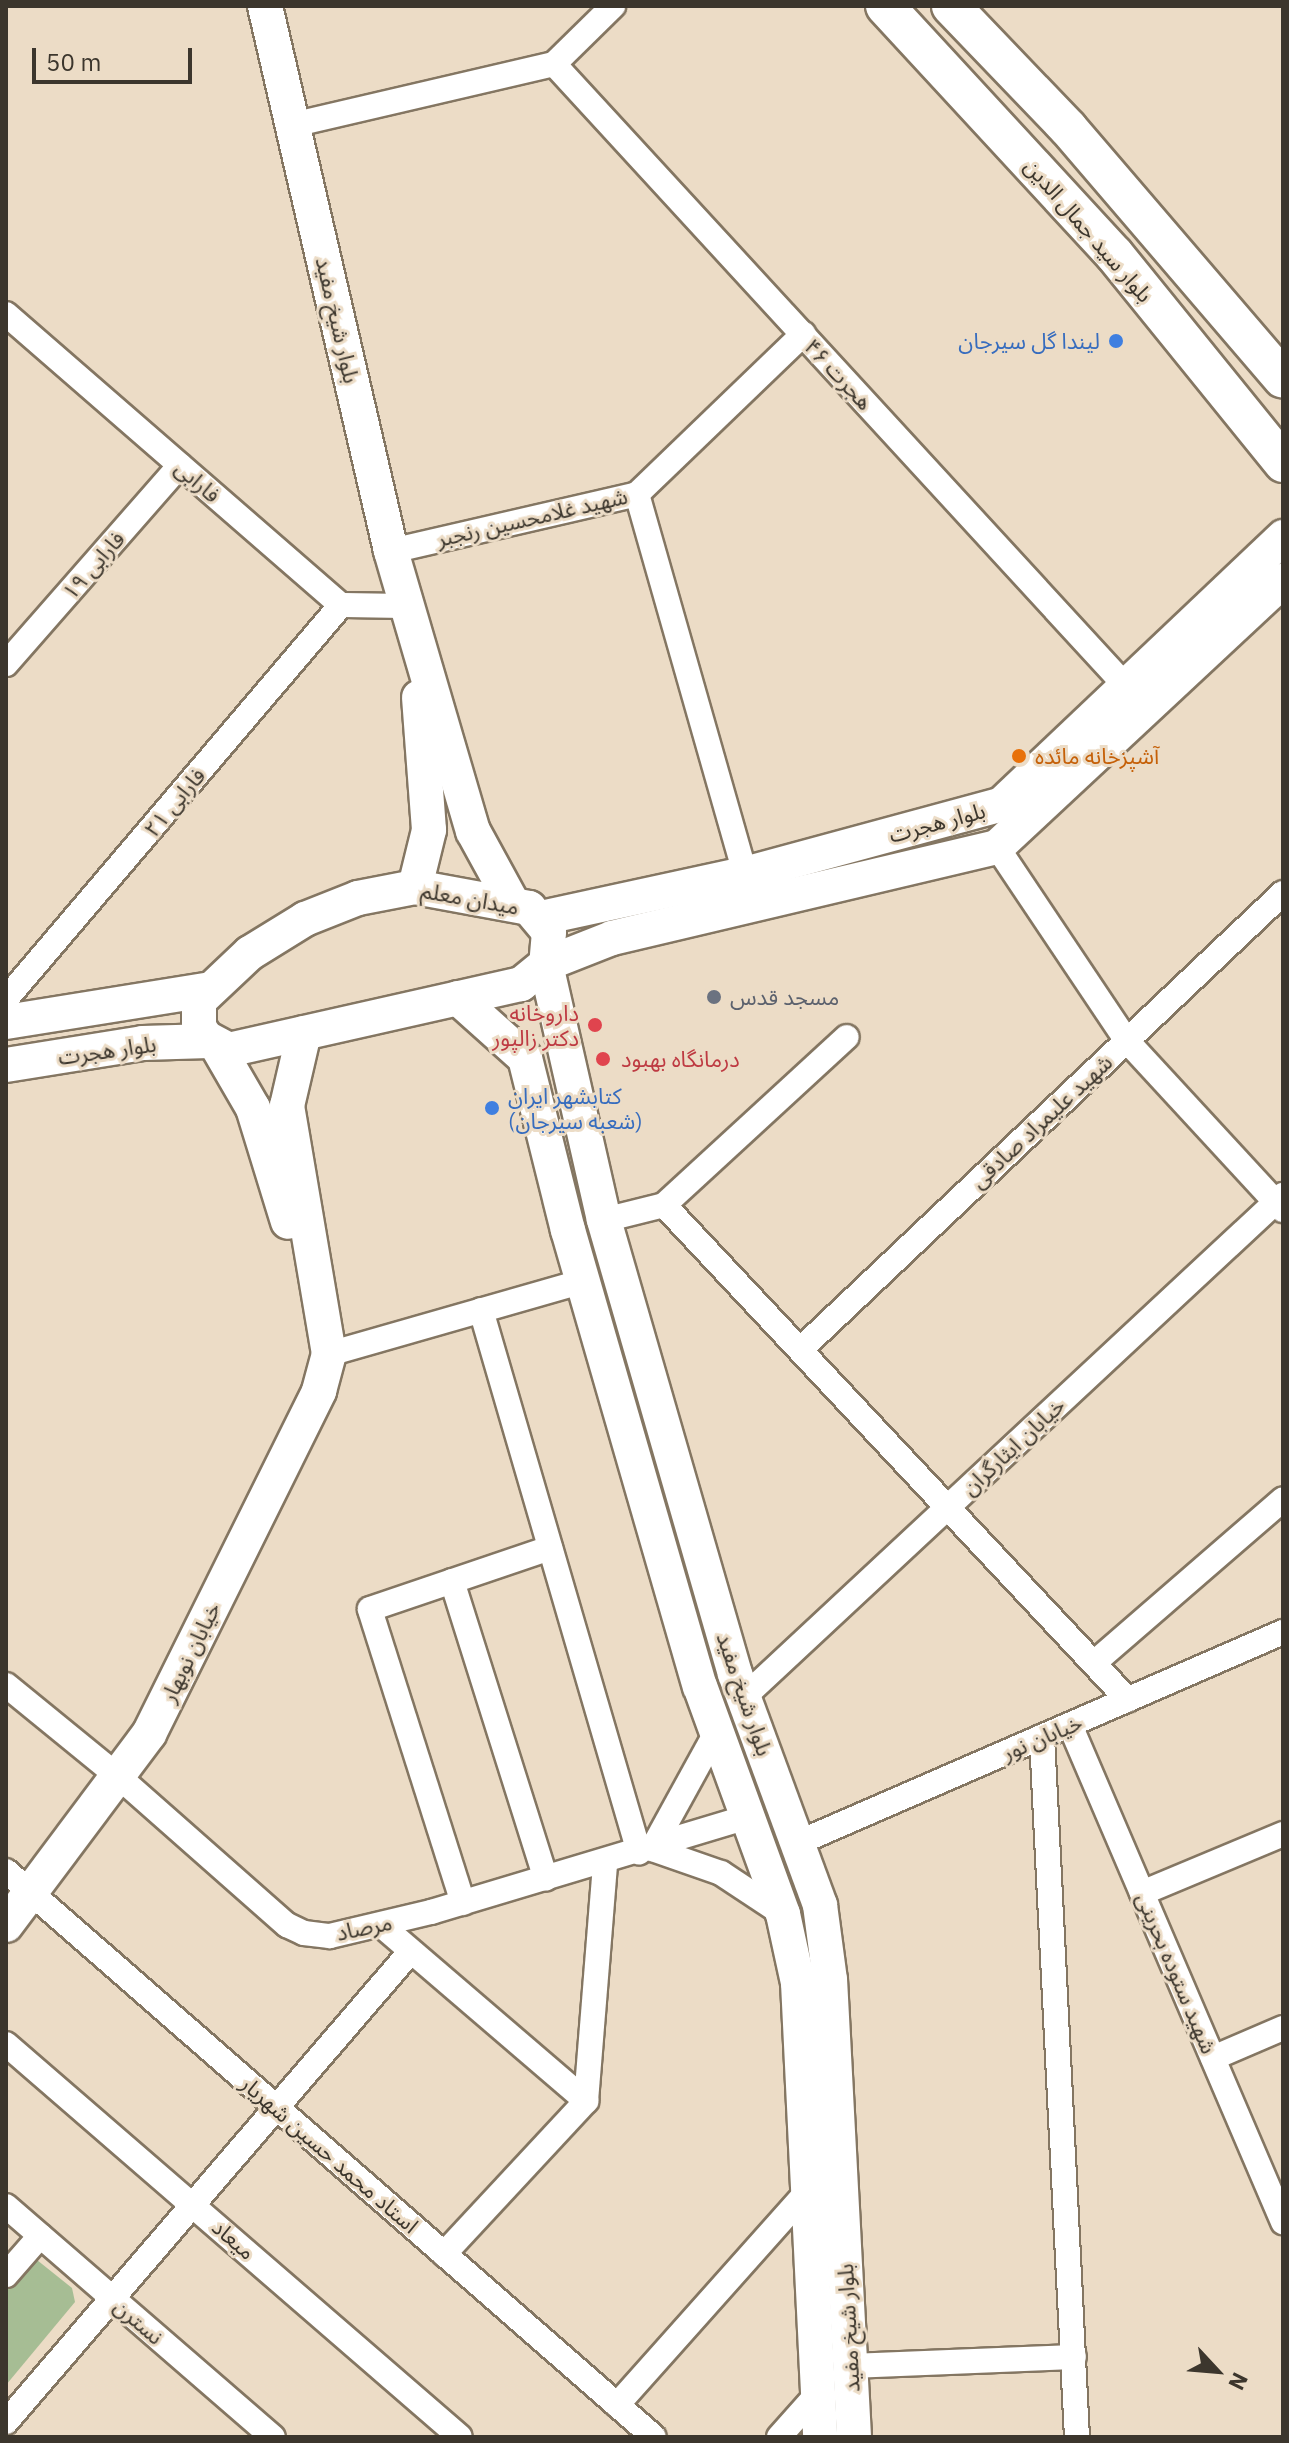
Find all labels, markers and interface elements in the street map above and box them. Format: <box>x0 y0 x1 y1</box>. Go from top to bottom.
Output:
scale bar <box>36 32 196 82</box>
text: 50 m <box>46 46 101 78</box>
street label: بلوار سید جمال الدین <box>1019 153 1159 307</box>
street label: بلوار شیخ مفید <box>311 254 365 386</box>
place label: لیندا گل سیرجان <box>958 328 1100 354</box>
marker: لیندا گل سیرجان <box>1107 332 1125 350</box>
street label: هجرت ۴۶ <box>799 333 879 415</box>
street label: فارابی <box>170 454 226 508</box>
street label: شهید غلامحسین رنجبر <box>434 482 630 552</box>
street label: فارابی ۱۹ <box>56 526 130 604</box>
place label: آشپزخانه مائده <box>1035 743 1159 769</box>
marker: آشپزخانه مائده <box>1010 747 1028 765</box>
street label: فارابی ۲۱ <box>138 762 210 842</box>
street label: بلوار هجرت <box>886 796 988 848</box>
street label: میدان معلم <box>419 876 521 920</box>
place label: مسجد قدس <box>730 984 839 1010</box>
marker: مسجد قدس <box>705 988 723 1006</box>
place label: داروخانه دکتر زالپور <box>492 999 579 1050</box>
marker: داروخانه دکتر زالپور <box>586 1016 604 1034</box>
street label: بلوار هجرت <box>56 1030 158 1070</box>
place label: درمانگاه بهبود <box>621 1046 740 1072</box>
marker: درمانگاه بهبود <box>592 1048 614 1070</box>
street label: شهید علیمراد صادقی <box>965 1049 1117 1193</box>
place label: کتابشهر ایران (شعبه سیرجان) <box>508 1082 643 1134</box>
marker: کتابشهر ایران (شعبه سیرجان) <box>483 1099 501 1117</box>
street label: خیابان ایثارگران <box>956 1392 1070 1500</box>
street label: خیابان نوبهار <box>154 1598 226 1706</box>
street label: بلوار شیخ مفید <box>712 1629 778 1759</box>
street label: خیابان نور <box>998 1708 1086 1766</box>
street label: شهید ستوده بحرینی <box>1131 1889 1223 2057</box>
street label: مرصاد <box>334 1908 394 1946</box>
street label: استاد محمد حسین شهریار <box>236 2070 424 2238</box>
street label: میعاد <box>207 2213 261 2265</box>
street label: بلوار شیخ مفید <box>831 2263 865 2393</box>
street label: نسترن <box>109 2292 169 2350</box>
north arrow <box>1177 2331 1257 2411</box>
text: N <box>1222 2368 1256 2395</box>

